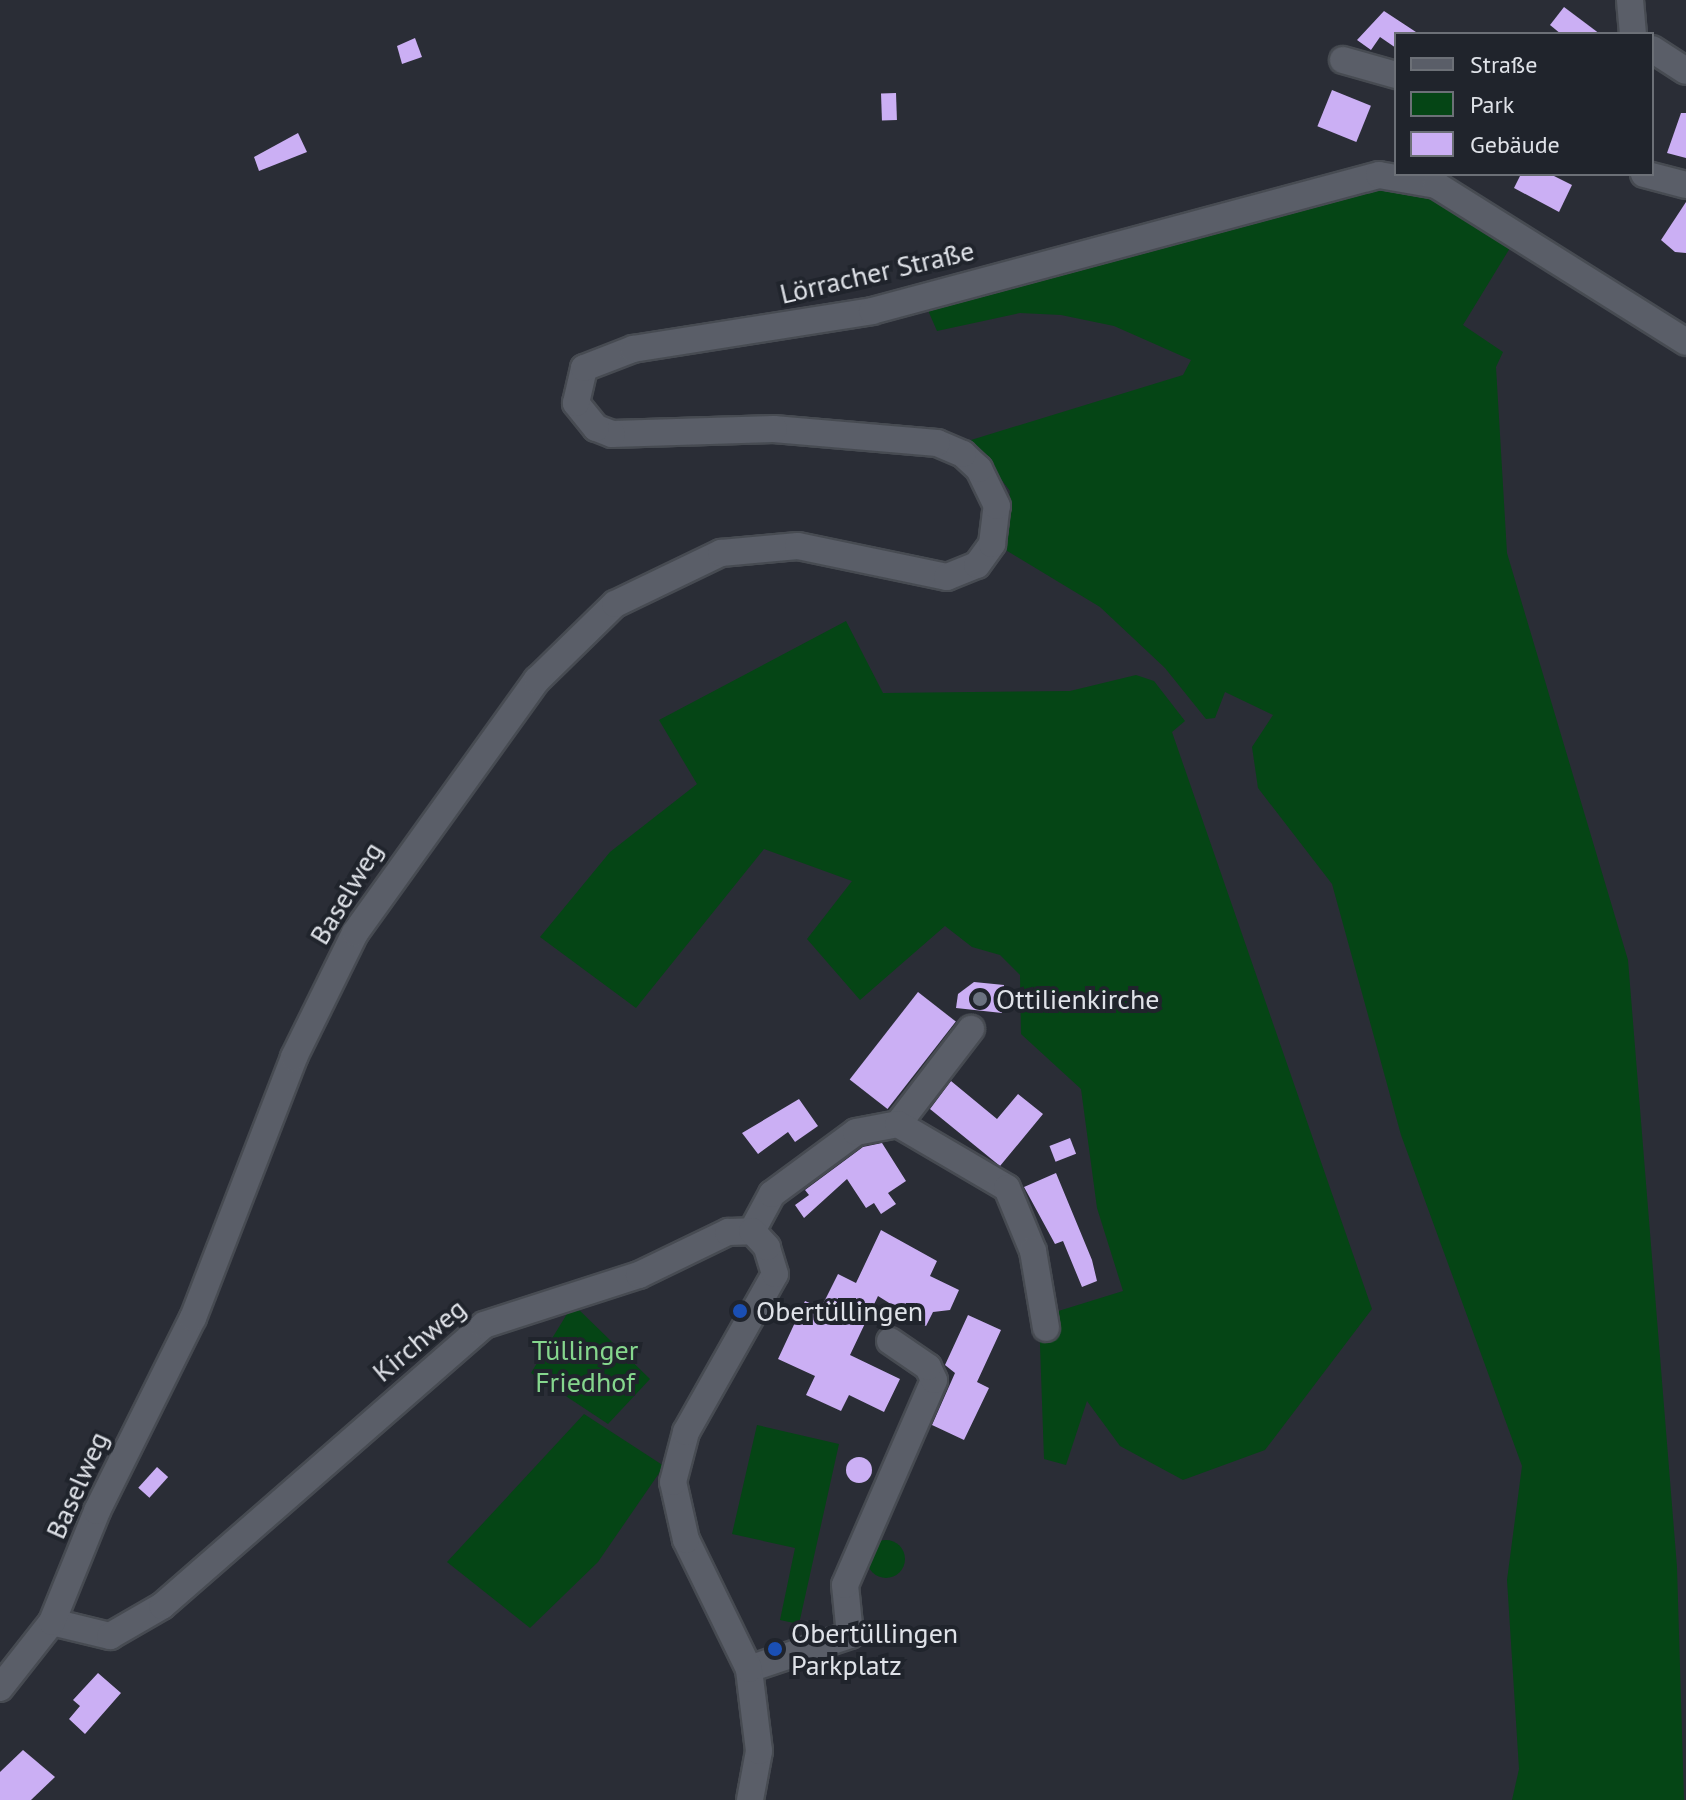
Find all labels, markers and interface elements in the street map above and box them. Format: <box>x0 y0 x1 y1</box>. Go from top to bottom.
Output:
legend <box>1394 32 1654 176</box>
text: Straße <box>1470 49 1537 80</box>
text: Park <box>1470 89 1514 120</box>
text: Gebäude <box>1470 129 1560 160</box>
street label: Lörracher Straße <box>777 233 977 311</box>
street label: Baselweg <box>302 836 390 950</box>
place label: Ottilienkirche <box>996 982 1159 1016</box>
marker: Ottilienkirche <box>971 990 989 1008</box>
street label: Kirchweg <box>366 1291 472 1389</box>
place label: Obertüllingen <box>756 1294 923 1328</box>
marker: Obertüllingen <box>731 1302 749 1320</box>
park label: Tüllinger Friedhof <box>532 1333 638 1399</box>
street label: Baselweg <box>39 1426 115 1544</box>
place label: Obertüllingen Parkplatz <box>791 1616 958 1682</box>
marker: Obertüllingen Parkplatz <box>766 1640 784 1658</box>

